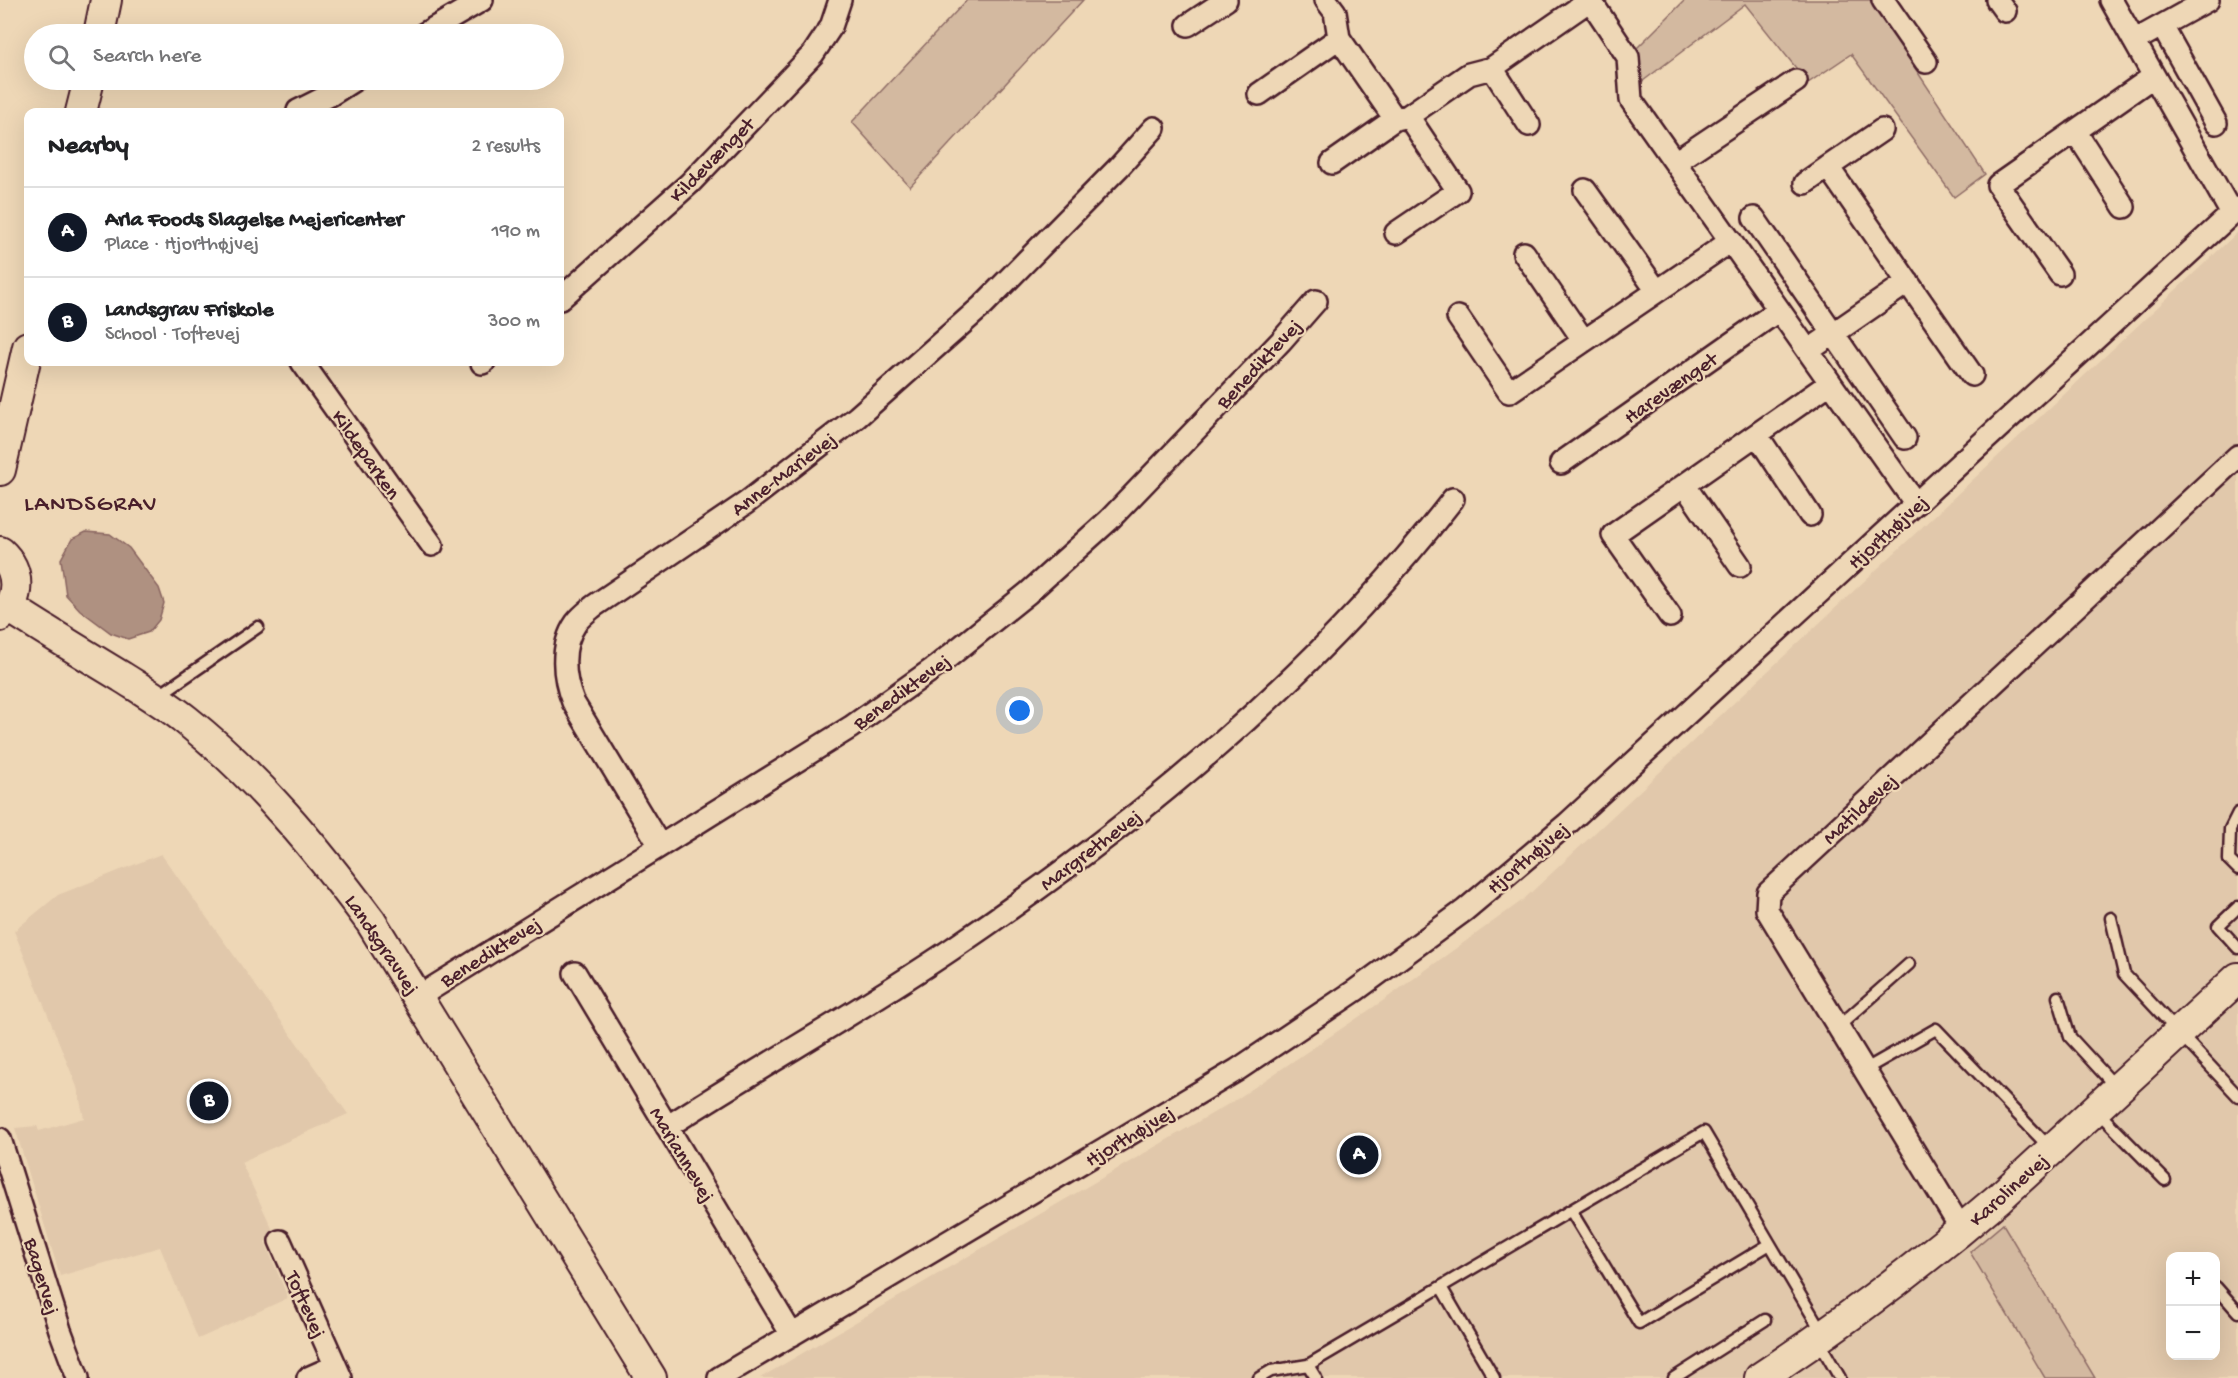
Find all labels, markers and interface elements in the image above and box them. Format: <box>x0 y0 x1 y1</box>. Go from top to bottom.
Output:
search box <box>24 24 564 90</box>
icon: search <box>45 41 78 74</box>
text: Search here <box>93 44 201 70</box>
street label: Kildevænget <box>666 112 763 209</box>
text: Nearby <box>48 132 129 163</box>
text: 2 results <box>471 136 540 159</box>
text: Arla Foods Slagelse Mejericenter <box>105 208 403 234</box>
text: A <box>62 221 73 244</box>
text: 190 m <box>492 221 540 244</box>
text: Place · Hjorthøjvej <box>105 234 259 257</box>
text: Landsgrav Friskole <box>105 298 274 324</box>
text: B <box>62 311 73 334</box>
text: 300 m <box>488 311 540 334</box>
street label: Benediktevej <box>1212 315 1309 416</box>
text: School · Toftevej <box>105 324 240 347</box>
street label: Harevænget <box>1620 347 1726 431</box>
street label: Kildeparken <box>324 406 404 506</box>
street label: Anne-Marievej <box>728 428 843 523</box>
district label: LANDSGRAV <box>24 491 158 520</box>
street label: Hjorthøjvej <box>1844 491 1935 576</box>
street label: Benediktevej <box>849 650 957 738</box>
your location <box>1005 696 1034 725</box>
street label: Matildevej <box>1819 770 1904 852</box>
street label: Margrethevej <box>1036 805 1148 898</box>
street label: Hjorthøjvej <box>1483 818 1575 901</box>
street label: Landsgravvej <box>337 891 423 1001</box>
street label: Benediktevej <box>436 913 547 995</box>
pin: B <box>190 1078 228 1124</box>
street label: Hjorthøjvej <box>1082 1102 1180 1174</box>
street label: Mariannevej <box>642 1104 718 1208</box>
pin: A <box>1340 1132 1378 1178</box>
street label: Karolinevej <box>1966 1150 2055 1234</box>
street label: Bagervej <box>16 1235 63 1318</box>
map controls <box>2166 1252 2220 1360</box>
button: + <box>2166 1252 2220 1306</box>
street label: Toftevej <box>278 1267 330 1343</box>
button: − <box>2166 1306 2220 1360</box>

